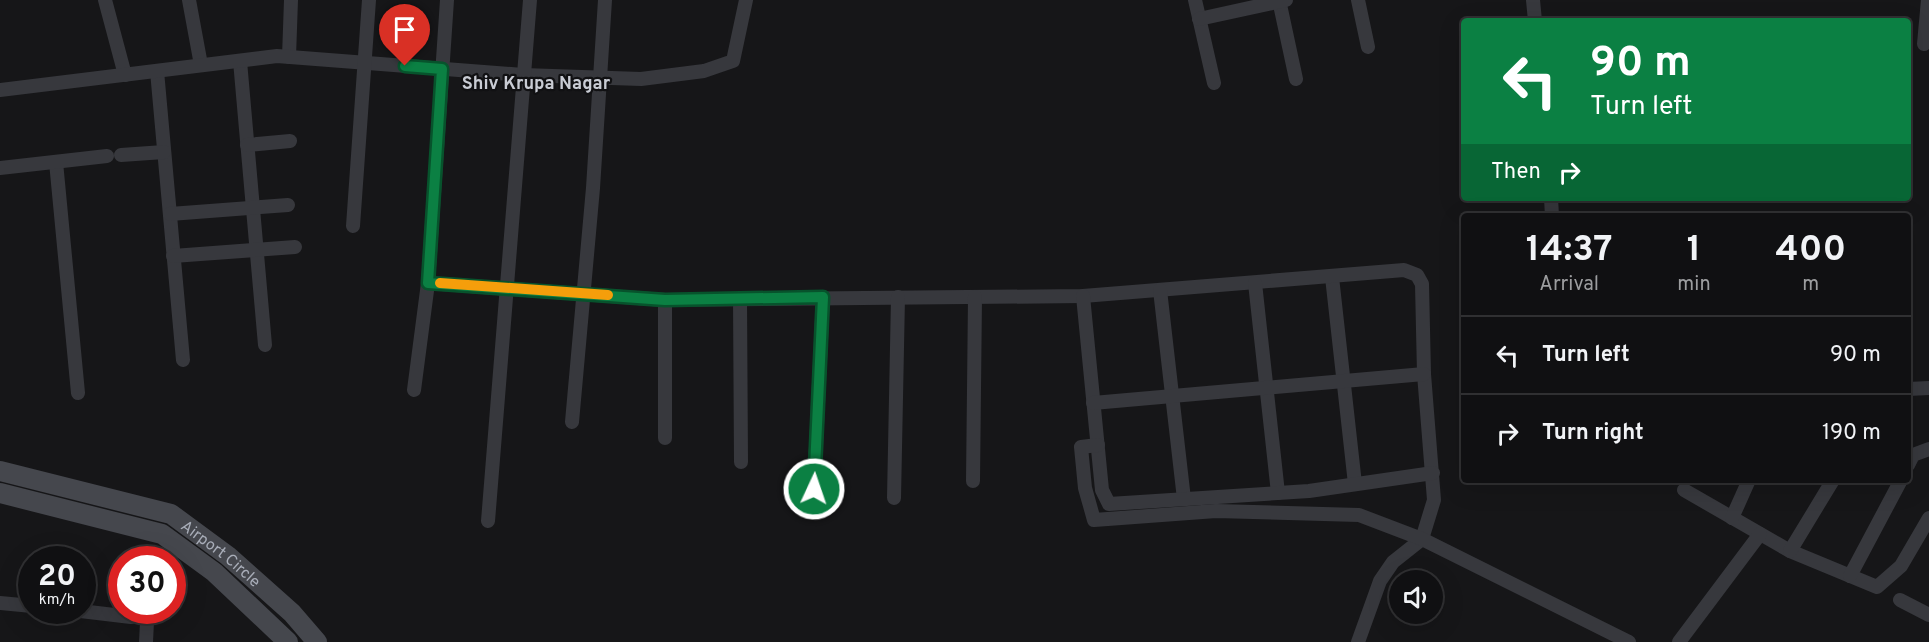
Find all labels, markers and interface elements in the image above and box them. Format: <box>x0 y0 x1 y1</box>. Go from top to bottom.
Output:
pin <box>379 4 430 66</box>
icon: arrive <box>388 13 421 46</box>
text: 90 m <box>1590 38 1691 91</box>
icon: left <box>1491 42 1569 120</box>
district label: Shiv Krupa Nagar <box>462 73 611 96</box>
text: Turn left <box>1590 90 1692 124</box>
icon: right <box>1553 156 1586 189</box>
text: Then <box>1491 159 1541 186</box>
text: 14:37 <box>1526 228 1613 274</box>
text: 1 <box>1687 228 1701 274</box>
text: 400 <box>1776 228 1846 274</box>
text: Arrival <box>1539 272 1599 298</box>
text: min <box>1677 272 1711 298</box>
text: m <box>1802 272 1819 298</box>
icon: left <box>1491 339 1524 372</box>
text: Turn left <box>1542 342 1630 369</box>
text: 90 m <box>1830 342 1881 369</box>
icon: right <box>1491 417 1524 450</box>
text: Turn right <box>1542 420 1644 447</box>
text: 190 m <box>1822 420 1881 447</box>
position arrow <box>782 457 846 521</box>
street label: Airport Circle <box>176 517 264 592</box>
speed limit sign: 30 <box>108 546 186 624</box>
text: 20 <box>38 559 76 596</box>
map controls <box>1389 570 1443 624</box>
button: sound <box>1389 570 1443 624</box>
text: km/h <box>39 591 75 610</box>

